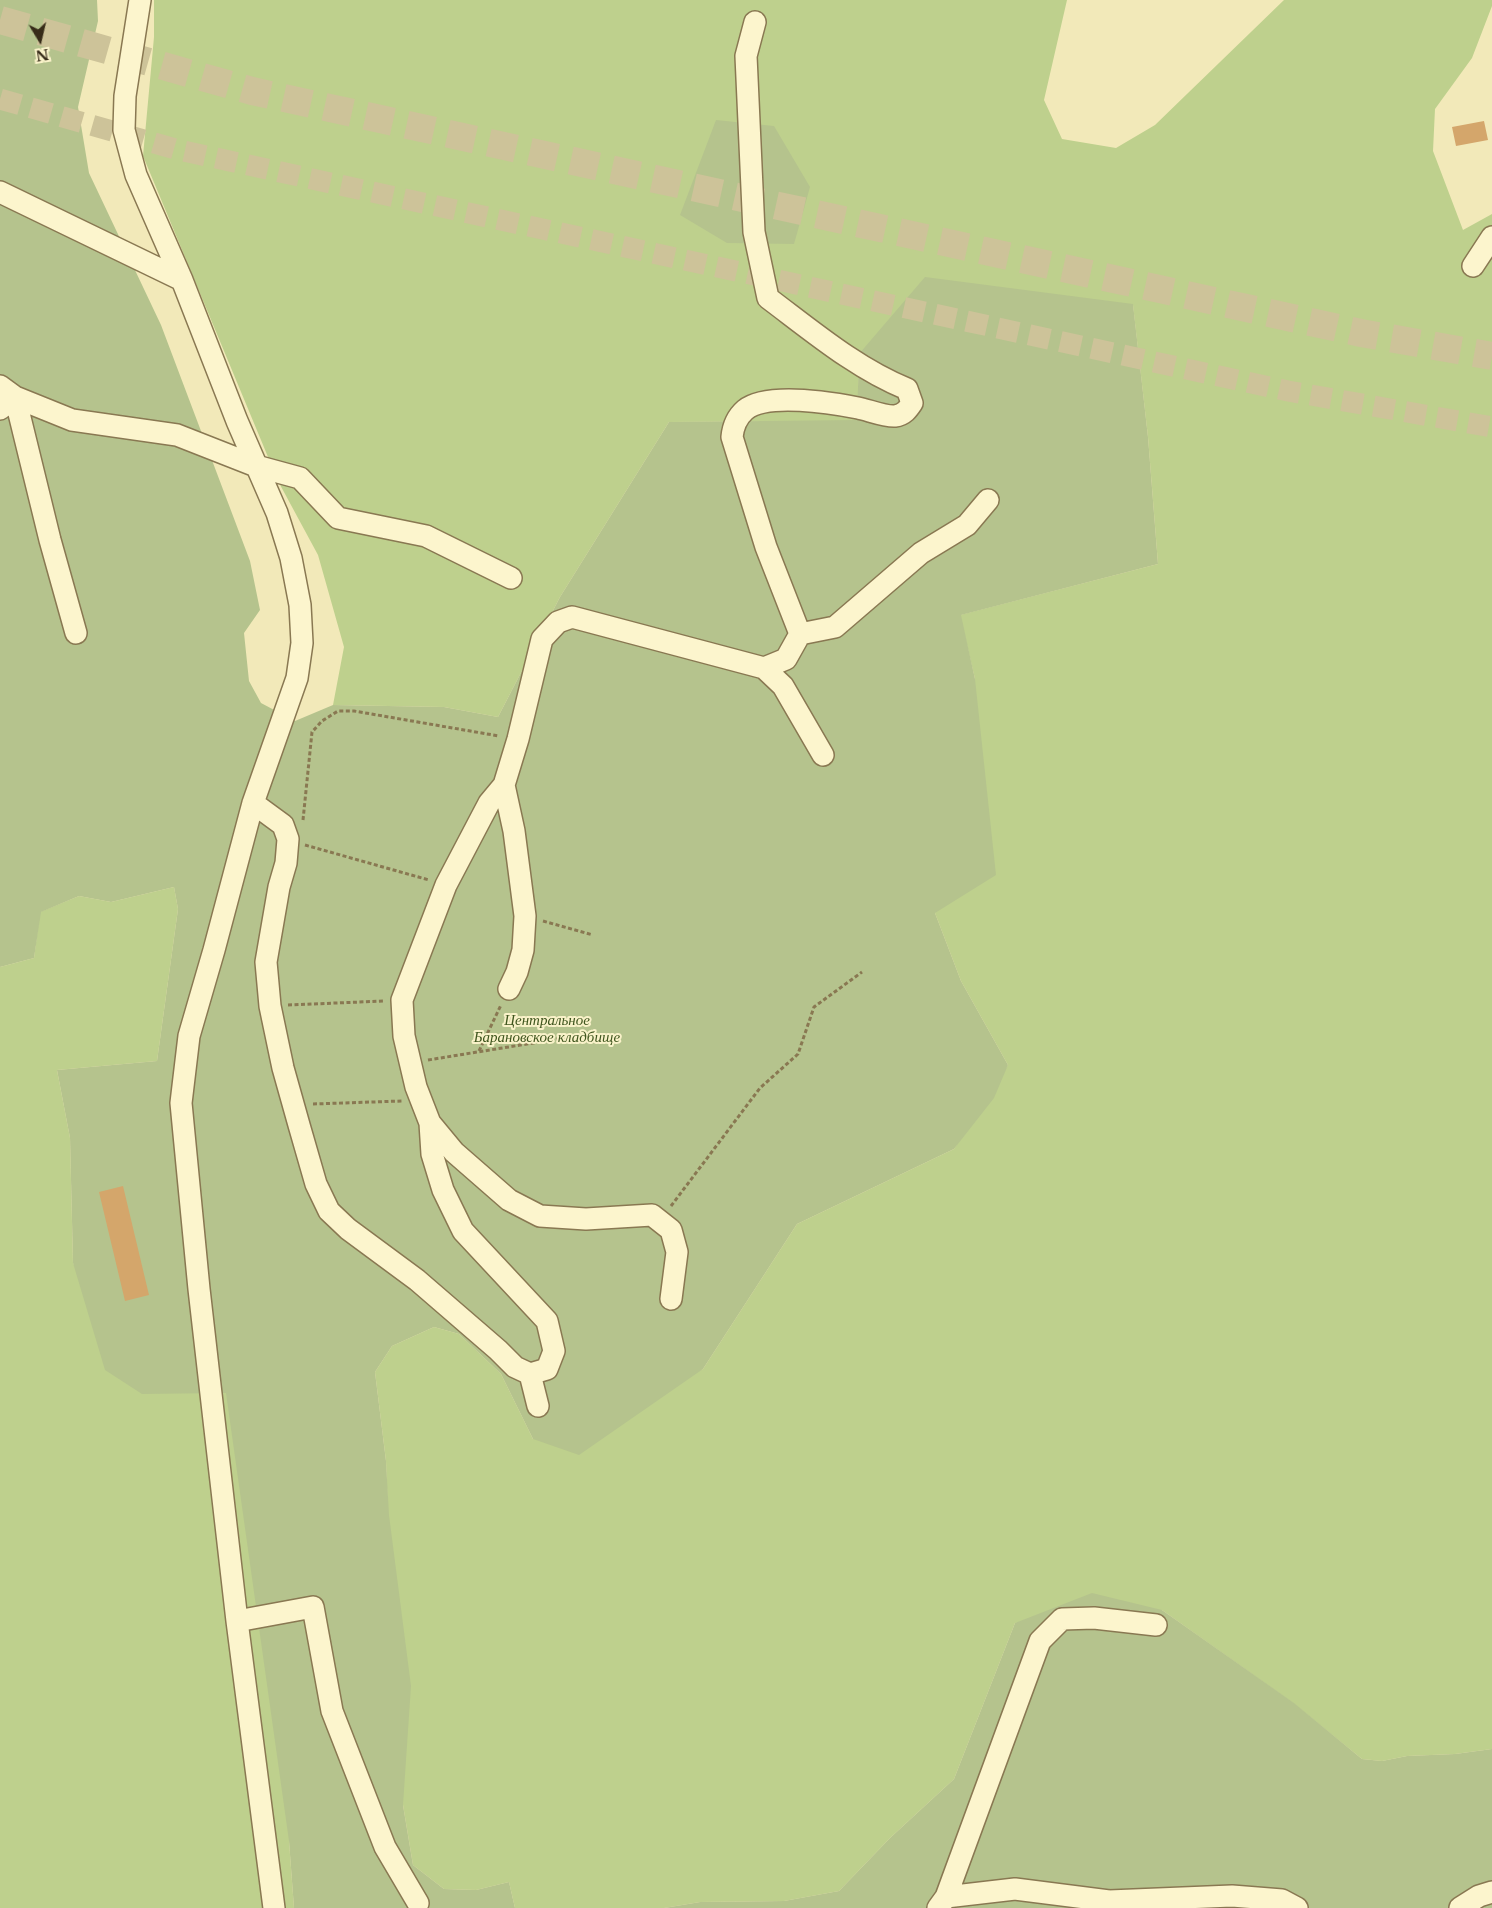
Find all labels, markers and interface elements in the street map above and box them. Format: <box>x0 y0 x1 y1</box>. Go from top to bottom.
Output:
north arrow <box>15 15 65 65</box>
text: N <box>34 45 50 65</box>
park label: Центральное Барановское кладбище <box>474 1012 620 1047</box>

